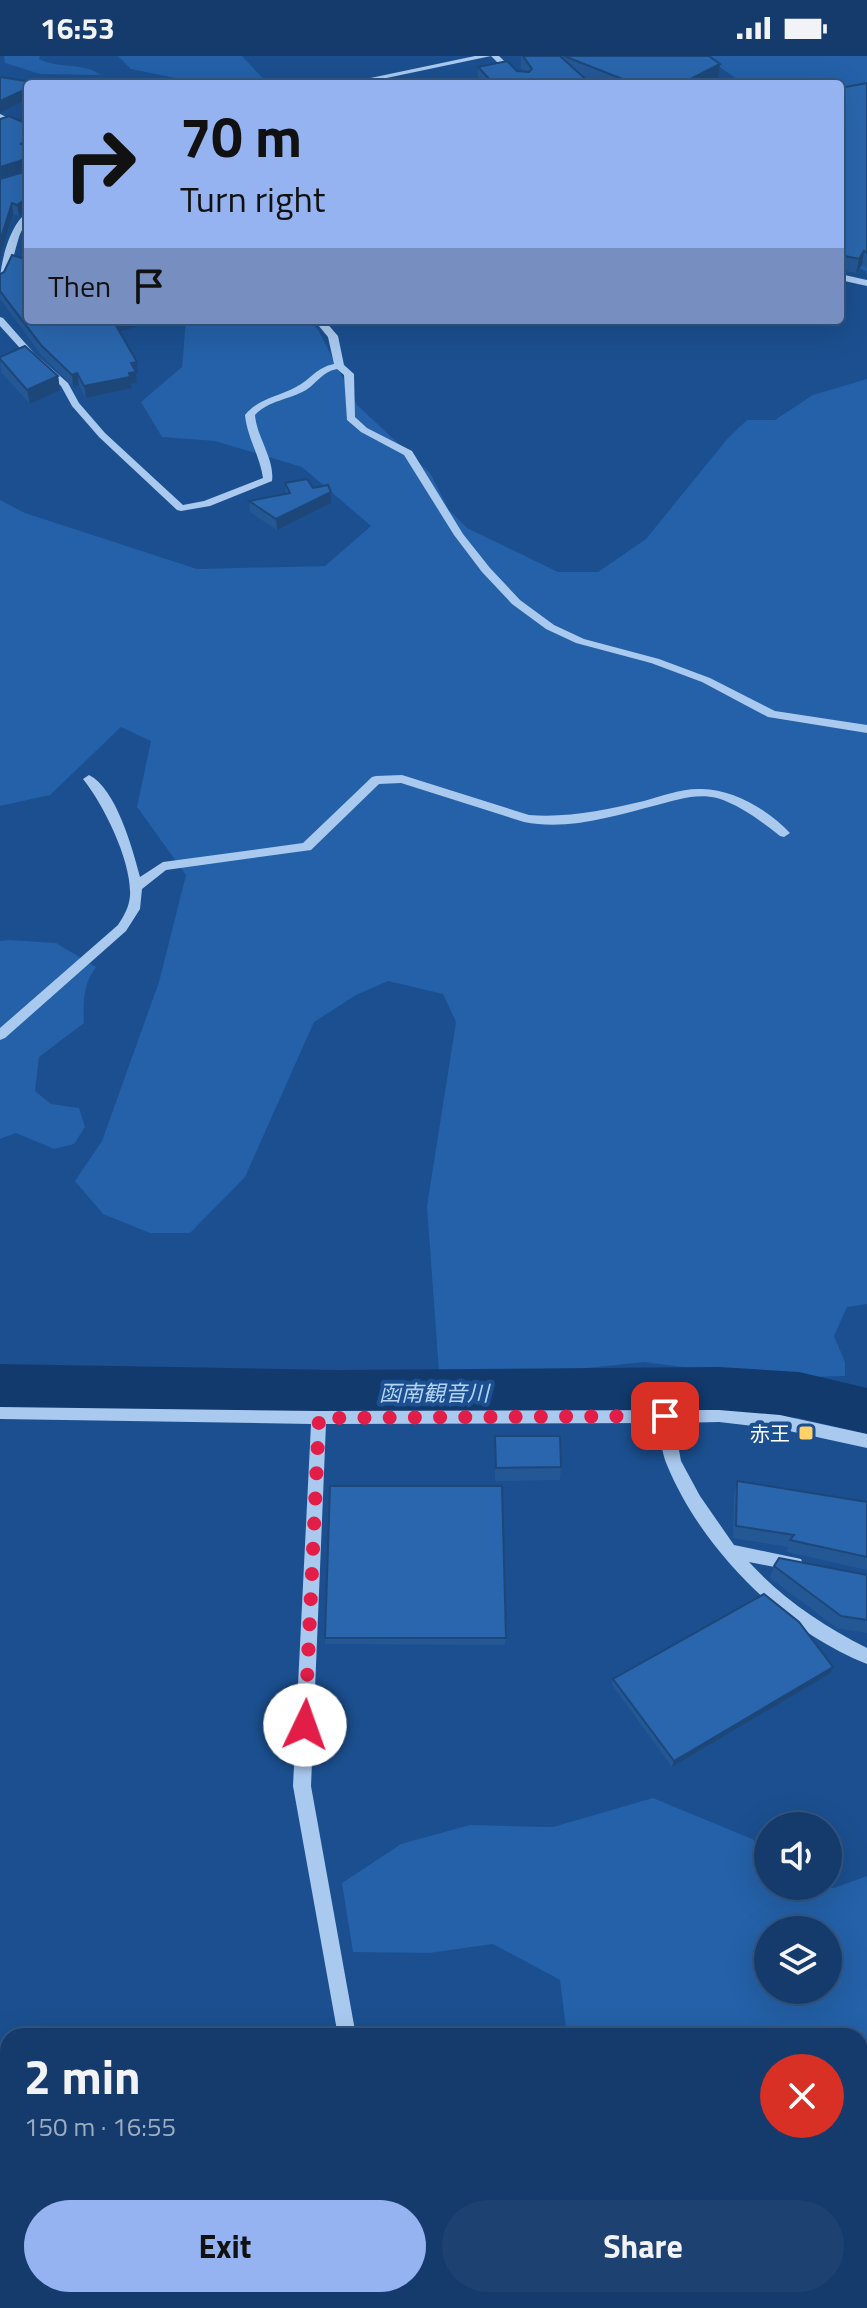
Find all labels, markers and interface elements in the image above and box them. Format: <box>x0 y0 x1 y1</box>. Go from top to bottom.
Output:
text: 16:53 <box>40 5 115 51</box>
text: 70 m <box>180 94 302 179</box>
icon: right <box>48 112 152 216</box>
text: Turn right <box>180 171 325 226</box>
text: Then <box>48 263 111 309</box>
icon: arrive <box>127 264 171 308</box>
water label: 函南観音川 <box>379 1376 491 1410</box>
pin <box>631 1382 699 1450</box>
icon: arrive <box>643 1394 687 1438</box>
place label: 赤王 <box>750 1418 790 1449</box>
marker: 赤王 <box>797 1424 815 1442</box>
position arrow <box>263 1683 347 1767</box>
map controls <box>754 1812 842 2004</box>
button: sound <box>754 1812 842 1900</box>
button: layers <box>754 1916 842 2004</box>
text: 2 min <box>24 2040 141 2113</box>
button: close <box>760 2054 844 2138</box>
text: 150 m · 16:55 <box>24 2107 176 2146</box>
button: Exit <box>24 2200 426 2292</box>
button: Share <box>442 2200 844 2292</box>

